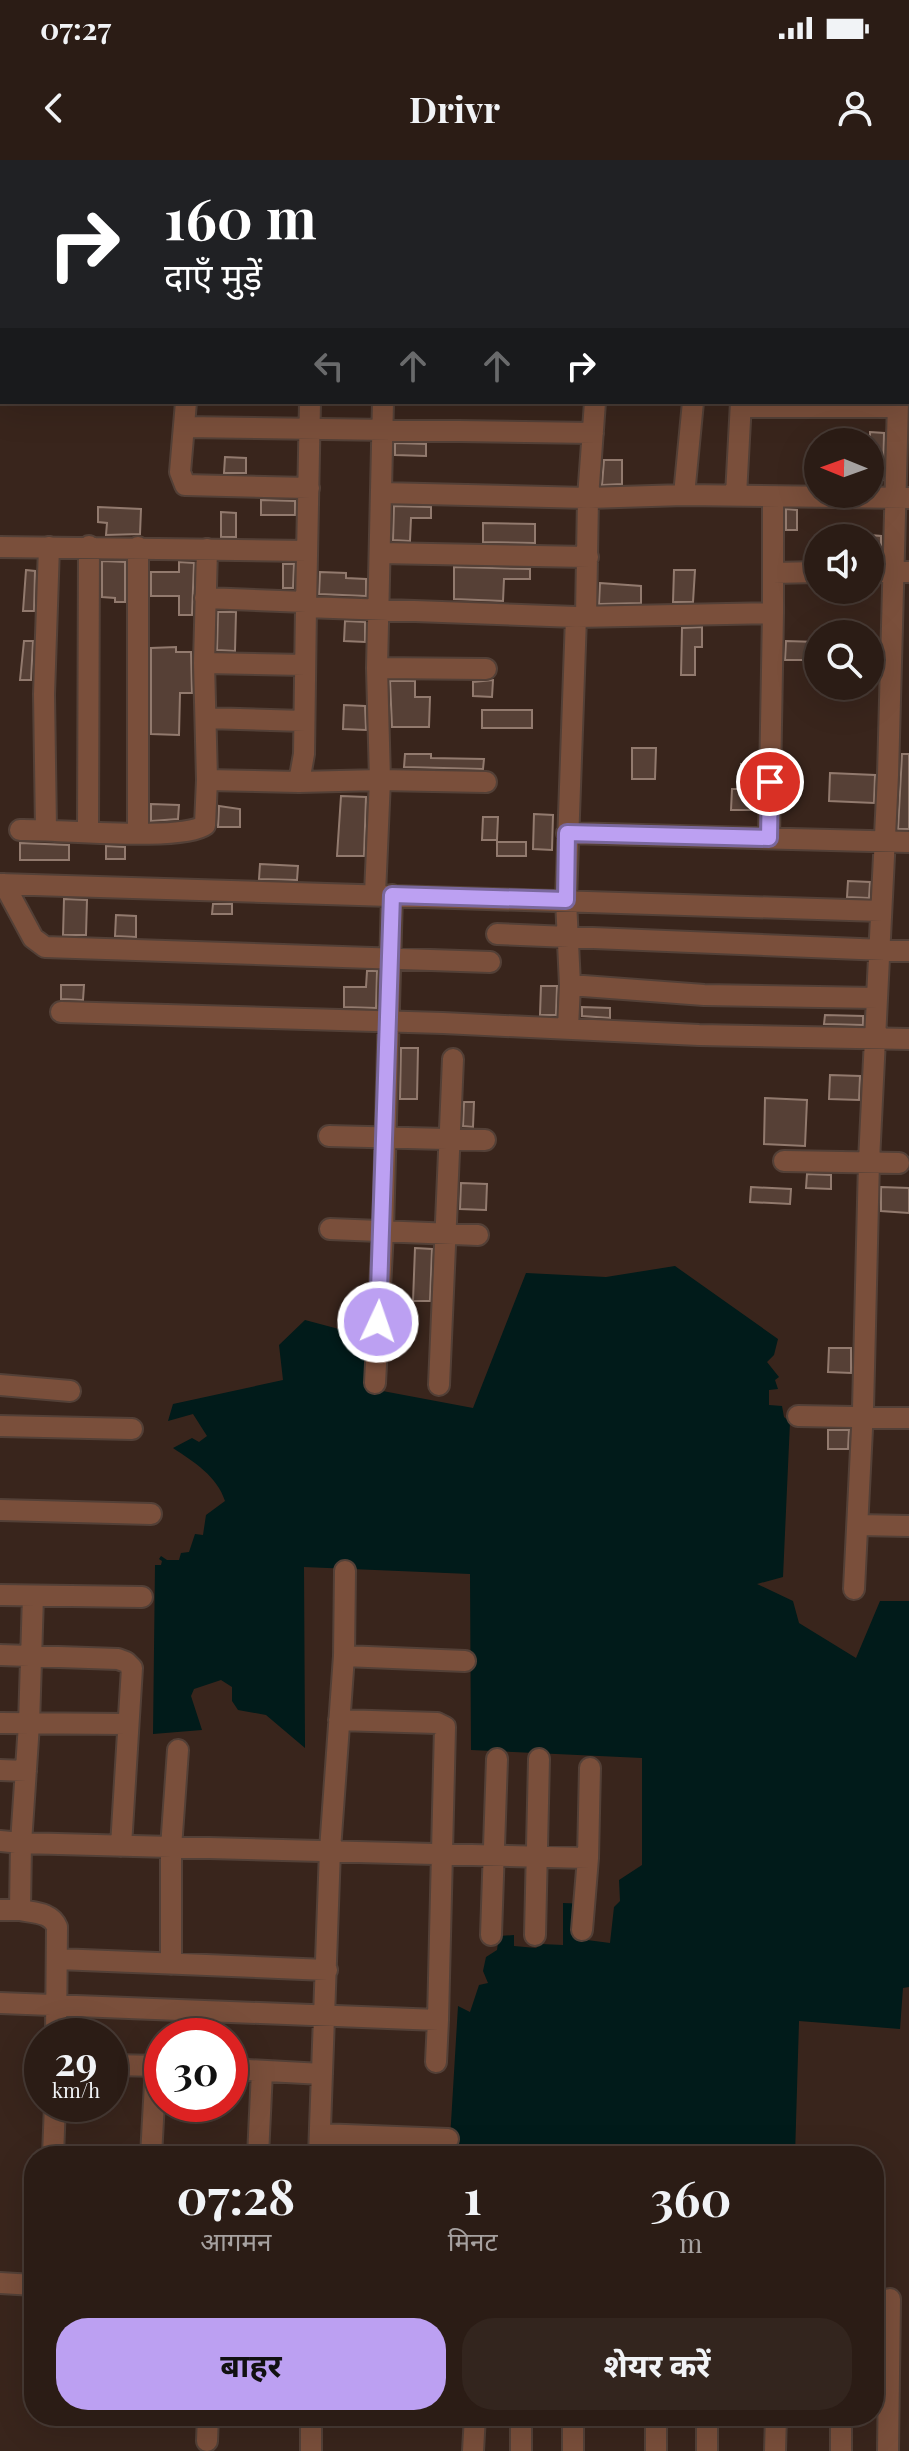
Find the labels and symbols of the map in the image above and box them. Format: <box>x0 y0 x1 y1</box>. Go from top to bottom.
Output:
north arrow <box>804 428 884 508</box>
pin <box>736 748 804 816</box>
position arrow <box>336 1280 420 1364</box>
speed limit sign: 30 <box>144 2018 248 2122</box>

